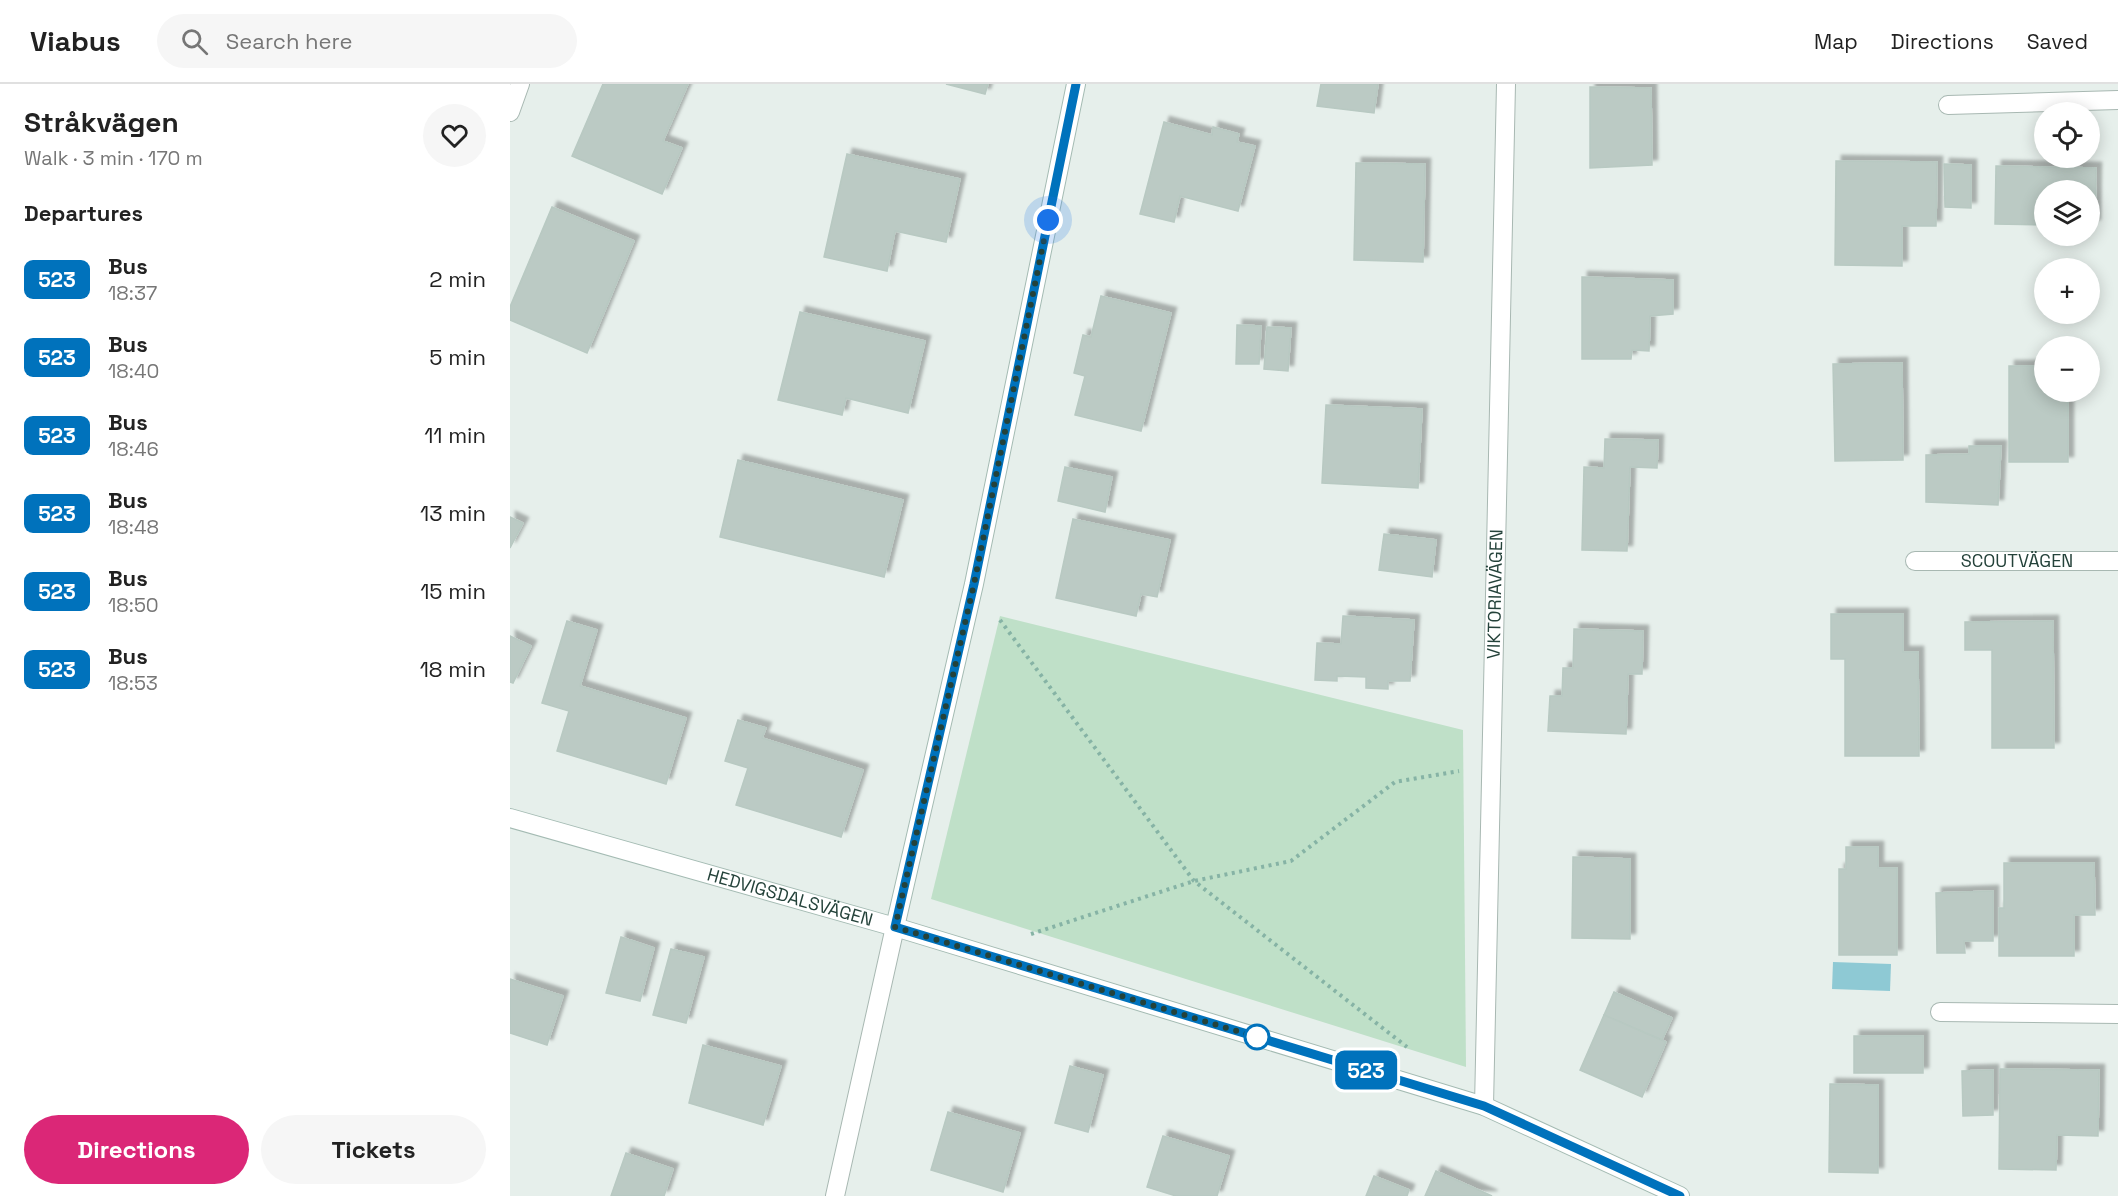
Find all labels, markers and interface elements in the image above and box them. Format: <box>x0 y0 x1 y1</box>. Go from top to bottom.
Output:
search box <box>157 14 577 68</box>
text: Viabus <box>30 23 121 59</box>
icon: search <box>178 25 211 58</box>
text: Search here <box>226 27 353 55</box>
text: Map <box>1814 28 1858 55</box>
text: Directions <box>1891 28 1994 55</box>
text: Saved <box>2027 28 2088 55</box>
map controls <box>2034 102 2100 402</box>
button: locate <box>2034 102 2100 168</box>
text: Stråkvägen <box>24 104 179 140</box>
button: heart <box>423 104 486 167</box>
text: Walk · 3 min · 170 m <box>24 145 203 171</box>
button: layers <box>2034 180 2100 246</box>
text: Departures <box>24 199 143 227</box>
your location <box>1033 205 1063 235</box>
text: Bus <box>108 252 148 280</box>
button: + <box>2034 258 2100 324</box>
text: 2 min <box>429 265 486 293</box>
text: 523 <box>38 266 76 293</box>
text: 18:37 <box>108 280 157 306</box>
text: Bus <box>108 330 148 358</box>
button: − <box>2034 336 2100 402</box>
text: 5 min <box>429 343 486 371</box>
text: 523 <box>38 344 76 371</box>
text: 18:40 <box>108 358 159 384</box>
text: Bus <box>108 408 148 436</box>
text: 11 min <box>424 421 486 449</box>
text: 523 <box>38 422 76 449</box>
text: 18:46 <box>108 436 159 462</box>
text: Bus <box>108 486 148 514</box>
text: 13 min <box>420 499 486 527</box>
text: 523 <box>38 500 76 527</box>
text: 18:48 <box>108 514 159 540</box>
street label: VIKTORIAVÄGEN <box>1482 529 1507 659</box>
street label: SCOUTVÄGEN <box>1961 549 2073 572</box>
text: Bus <box>108 564 148 592</box>
text: 15 min <box>420 577 486 605</box>
text: 523 <box>38 578 76 605</box>
text: 18:50 <box>108 592 159 618</box>
text: Bus <box>108 642 148 670</box>
text: 18 min <box>420 655 486 683</box>
text: 523 <box>38 656 76 683</box>
text: 18:53 <box>108 670 158 696</box>
street label: HEDVIGSDALSVÄGEN <box>705 862 876 931</box>
unlabelled marker <box>1244 1024 1270 1050</box>
line badge: 523 <box>1332 1050 1400 1090</box>
text: 523 <box>1347 1057 1385 1084</box>
button: Directions <box>24 1115 249 1184</box>
button: Tickets <box>261 1115 486 1184</box>

